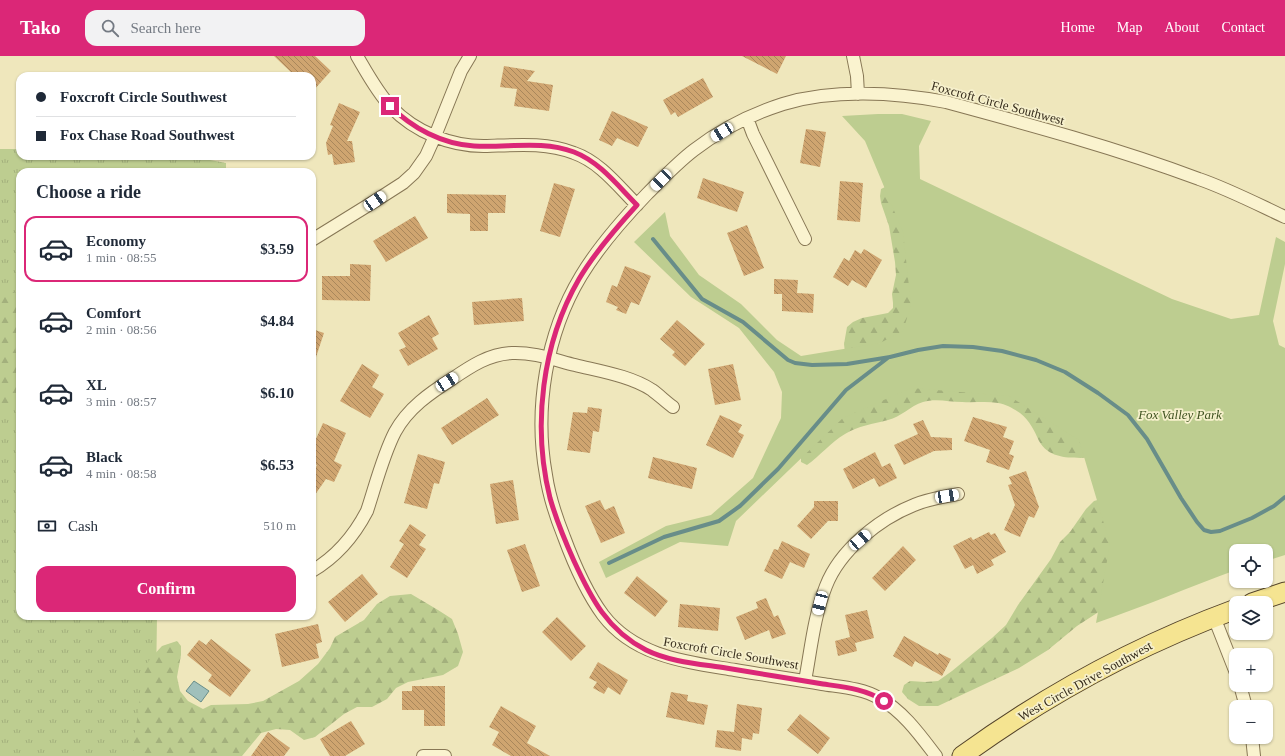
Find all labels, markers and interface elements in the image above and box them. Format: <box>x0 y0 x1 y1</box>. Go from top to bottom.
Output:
search box <box>85 10 365 46</box>
text: Tako <box>20 17 61 38</box>
icon: search <box>99 17 121 39</box>
text: Search here <box>131 20 201 36</box>
text: Home <box>1061 20 1095 35</box>
text: Map <box>1117 20 1142 35</box>
text: About <box>1164 20 1199 35</box>
text: Contact <box>1221 20 1265 35</box>
street label: Foxcroft Circle Southwest <box>930 78 1067 128</box>
text: Foxcroft Circle Southwest <box>60 89 227 105</box>
route end <box>381 97 399 115</box>
car <box>709 121 735 143</box>
text: Fox Chase Road Southwest <box>60 127 235 143</box>
car <box>648 167 674 193</box>
text: Choose a ride <box>36 182 141 202</box>
car <box>362 189 388 213</box>
icon: car <box>38 231 74 267</box>
text: Economy <box>86 233 146 249</box>
text: $3.59 <box>260 241 294 257</box>
text: 1 min · 08:55 <box>86 250 156 265</box>
icon: car <box>38 303 74 339</box>
text: Comfort <box>86 305 141 321</box>
text: $4.84 <box>260 313 294 329</box>
text: 2 min · 08:56 <box>86 322 156 337</box>
car <box>434 370 460 394</box>
icon: car <box>38 375 74 411</box>
text: XL <box>86 377 107 393</box>
text: $6.10 <box>260 385 294 401</box>
text: 3 min · 08:57 <box>86 394 156 409</box>
park label: Fox Valley Park <box>1137 407 1222 422</box>
icon: car <box>38 447 74 483</box>
text: Black <box>86 449 123 465</box>
text: $6.53 <box>260 457 294 473</box>
text: 4 min · 08:58 <box>86 466 156 481</box>
car <box>934 488 960 504</box>
icon: cash <box>36 515 58 537</box>
text: Cash <box>68 518 98 534</box>
text: 510 m <box>263 518 296 533</box>
car <box>847 528 873 552</box>
map controls <box>1229 544 1273 744</box>
button: locate <box>1229 544 1273 588</box>
button: Confirm <box>36 566 296 612</box>
car <box>811 590 829 616</box>
button: layers <box>1229 596 1273 640</box>
street label: Foxcroft Circle Southwest <box>662 634 800 672</box>
street label: West Circle Drive Southwest <box>1015 638 1155 724</box>
button: + <box>1229 648 1273 692</box>
route start <box>875 692 893 710</box>
button: − <box>1229 700 1273 744</box>

